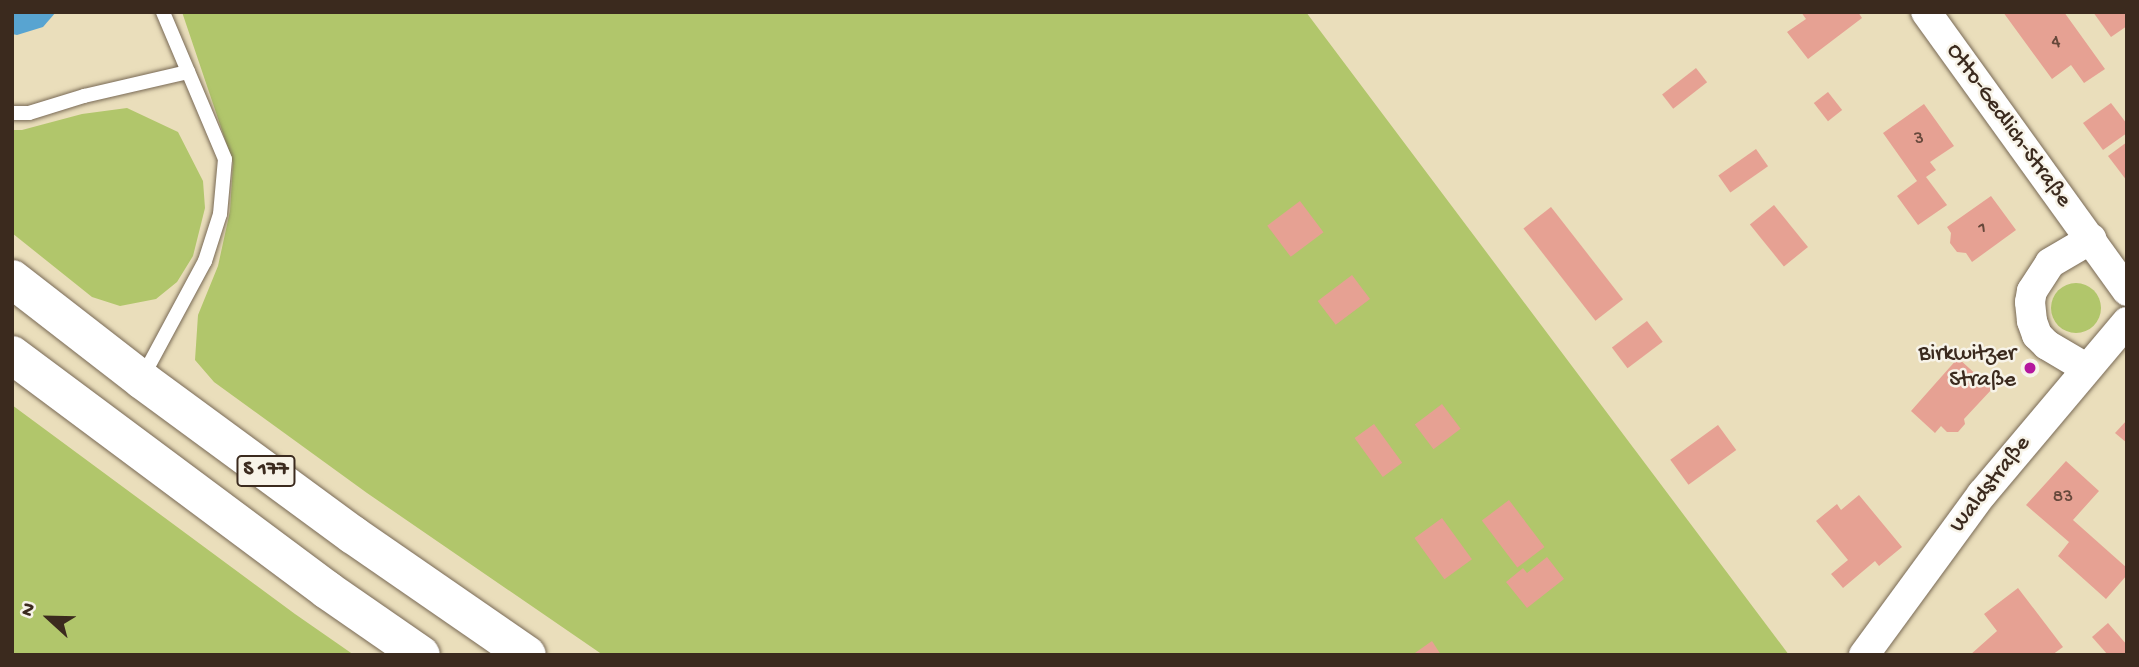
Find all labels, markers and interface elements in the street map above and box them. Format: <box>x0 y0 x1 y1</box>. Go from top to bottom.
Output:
house number: 4 <box>2052 32 2060 54</box>
street label: Otto-Gedlich-Straße <box>1939 39 2077 213</box>
house number: 3 <box>1914 129 1924 151</box>
house number: 1 <box>1978 218 1986 240</box>
place label: Birkwitzer Straße <box>1919 341 2016 395</box>
marker: Birkwitzer Straße <box>2022 360 2038 376</box>
street label: Waldstraße <box>1945 431 2037 539</box>
road number: S 177 <box>236 454 296 489</box>
house number: 83 <box>2053 487 2073 509</box>
north arrow <box>14 583 84 653</box>
text: N <box>16 600 42 620</box>

